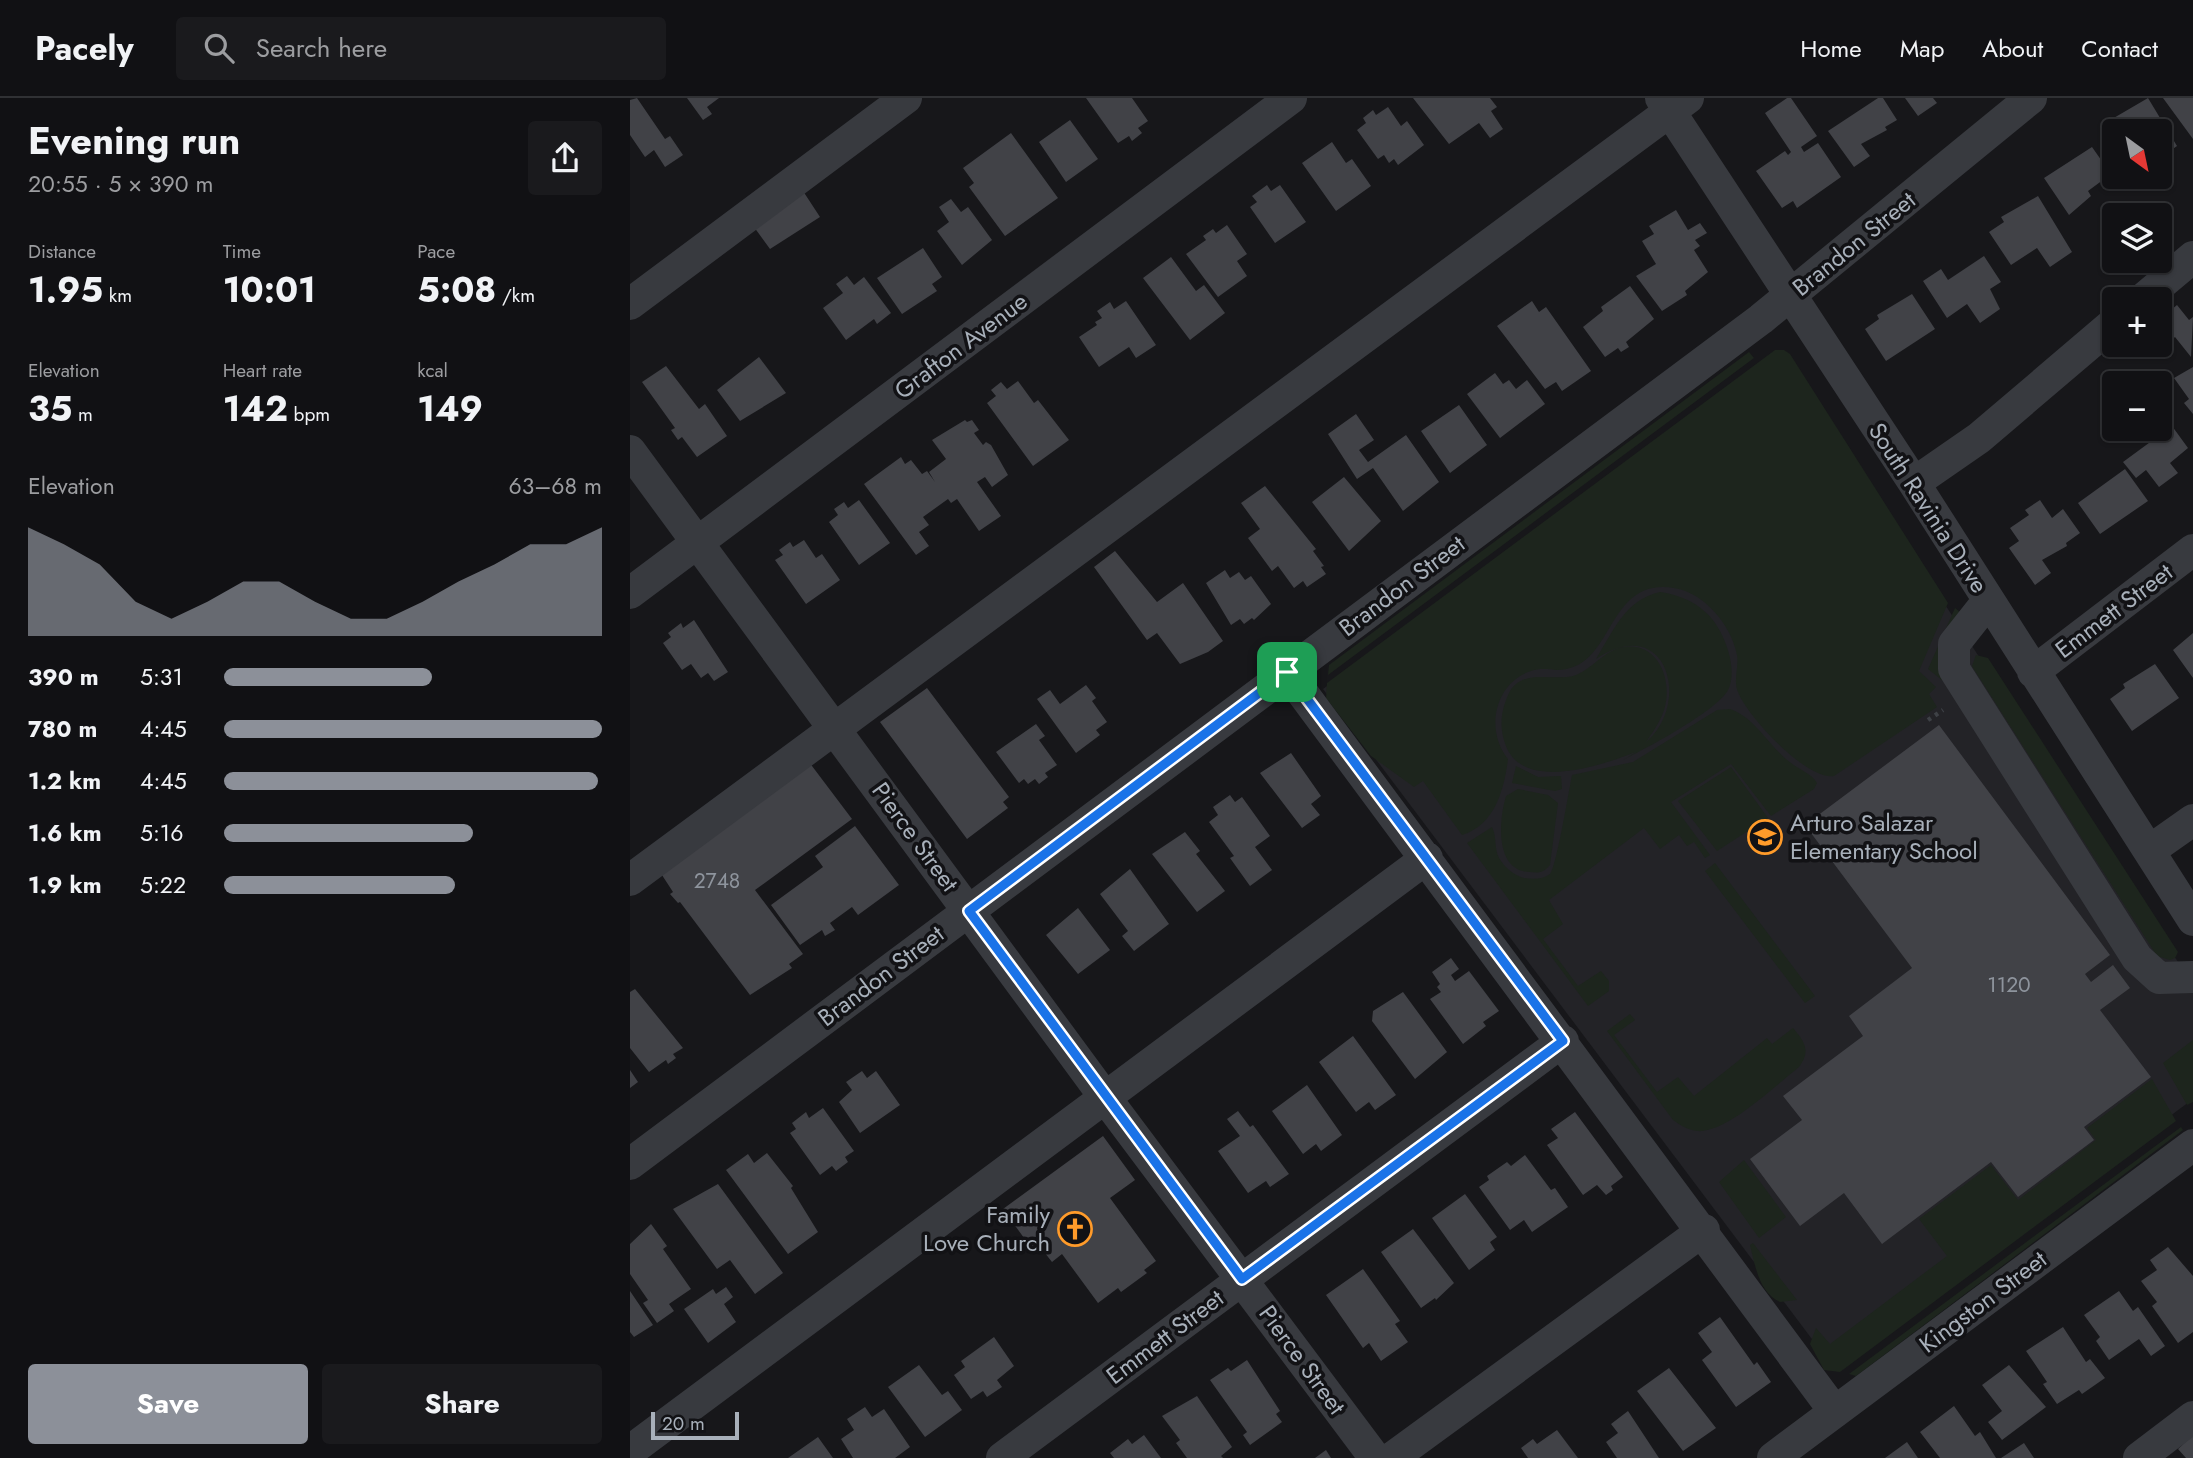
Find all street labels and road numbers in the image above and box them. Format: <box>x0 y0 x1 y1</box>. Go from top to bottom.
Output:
street label: Brandon Street <box>1785 183 1923 304</box>
street label: Grafton Avenue <box>887 284 1035 407</box>
street label: South Ravinia Drive <box>1860 416 1997 600</box>
street label: Brandon Street <box>1331 526 1472 645</box>
street label: Emmett Street <box>2048 555 2180 666</box>
street label: Pierce Street <box>864 775 967 899</box>
street label: Brandon Street <box>810 916 951 1035</box>
street label: Kingston Street <box>1912 1242 2054 1361</box>
street label: Emmett Street <box>1099 1281 1231 1392</box>
street label: Pierce Street <box>1251 1298 1354 1422</box>

